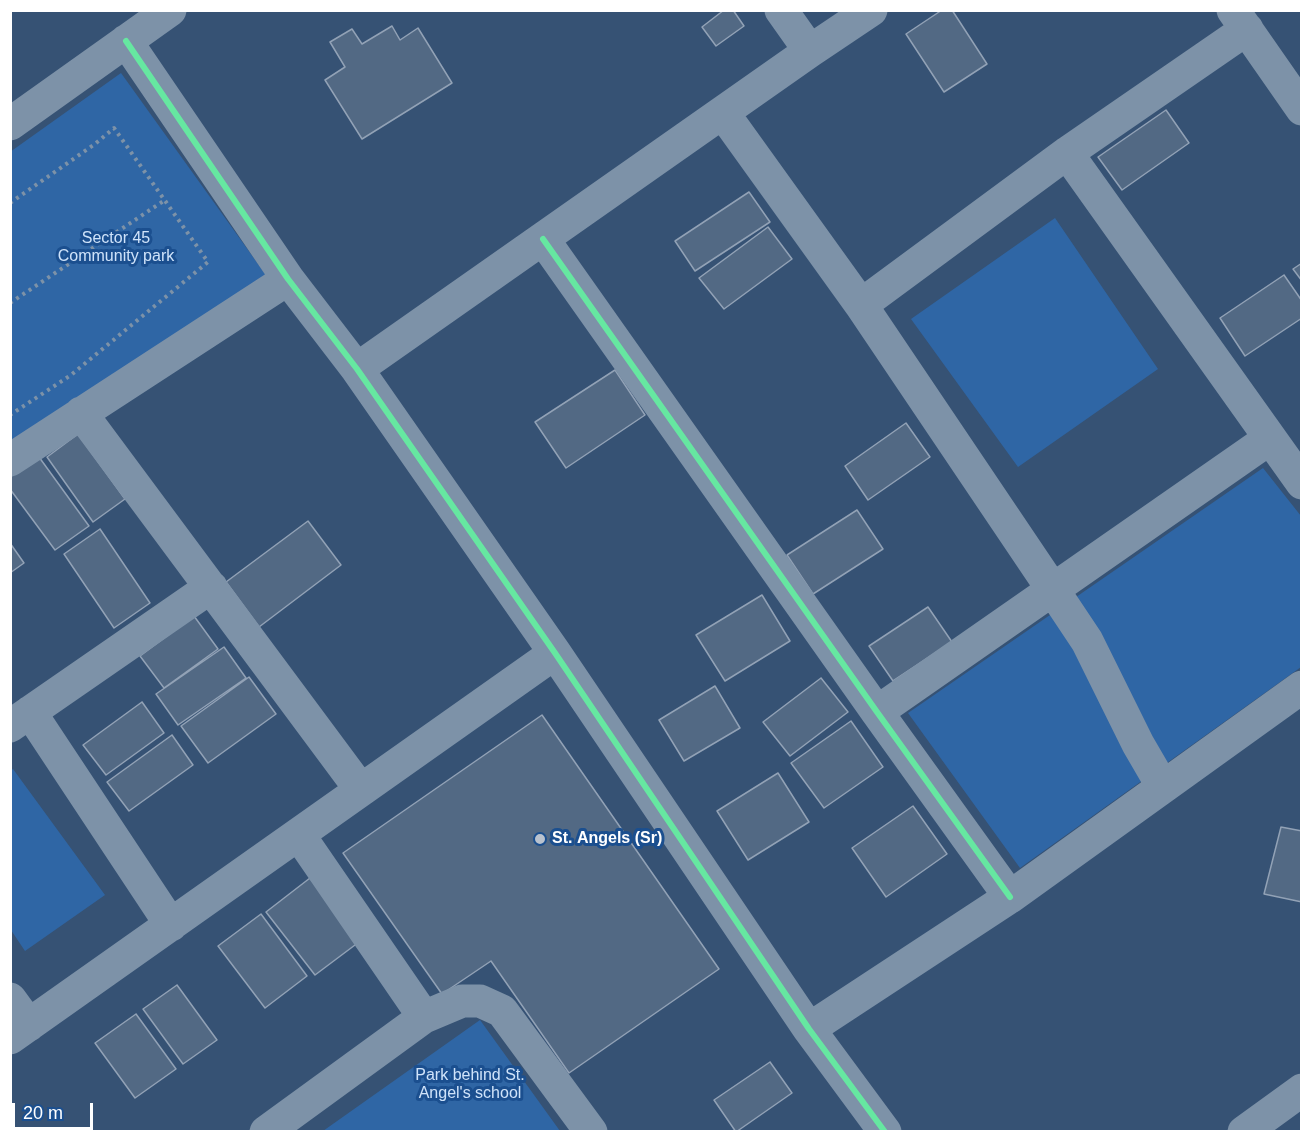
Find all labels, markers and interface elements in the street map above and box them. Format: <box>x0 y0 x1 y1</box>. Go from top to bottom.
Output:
park label: Sector 45 Community park <box>58 229 174 267</box>
place label: St. Angels (Sr) <box>552 829 662 849</box>
marker: St. Angels (Sr) <box>533 832 547 846</box>
park label: Park behind St. Angel's school <box>415 1066 525 1104</box>
scale bar <box>15 1091 96 1129</box>
text: 20 m <box>23 1103 63 1123</box>

